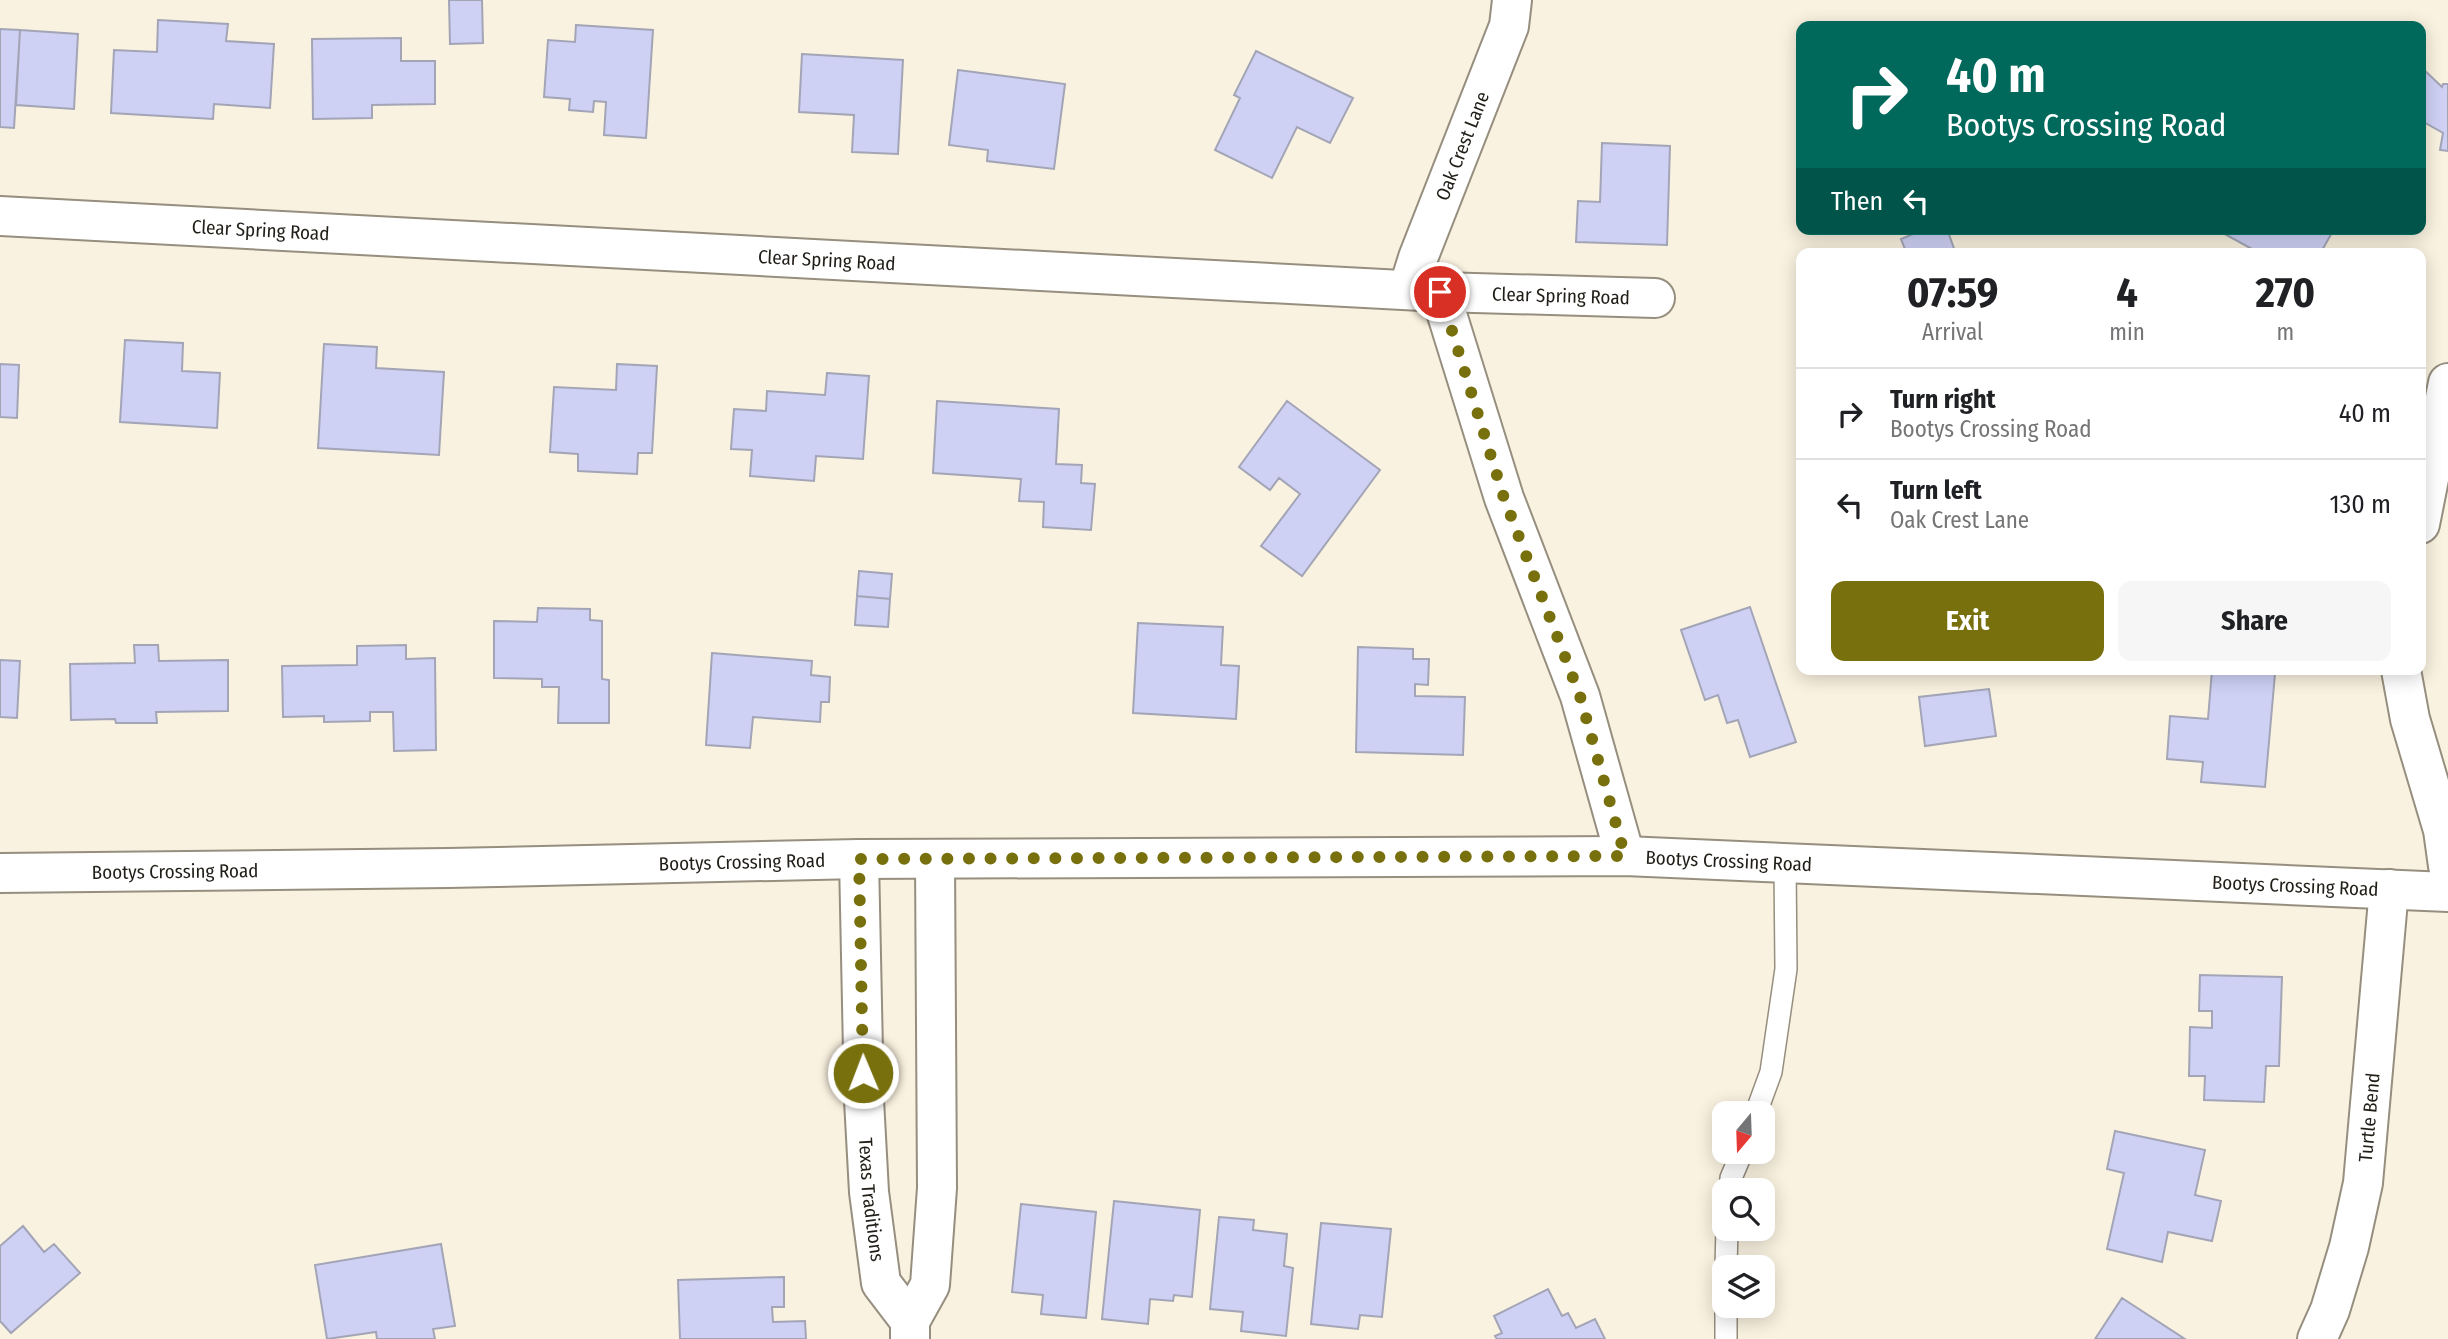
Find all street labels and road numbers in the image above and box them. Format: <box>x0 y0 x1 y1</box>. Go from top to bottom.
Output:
street label: Oak Crest Lane <box>1431 88 1494 204</box>
street label: Clear Spring Road <box>191 215 330 245</box>
street label: Clear Spring Road <box>757 245 896 275</box>
street label: Clear Spring Road <box>1492 282 1630 309</box>
street label: Bootys Crossing Road <box>1645 846 1813 876</box>
street label: Bootys Crossing Road <box>658 849 825 875</box>
street label: Bootys Crossing Road <box>92 859 258 884</box>
street label: Bootys Crossing Road <box>2211 871 2379 901</box>
street label: Turtle Bend <box>2354 1072 2385 1163</box>
street label: Texas Traditions <box>854 1137 889 1263</box>

